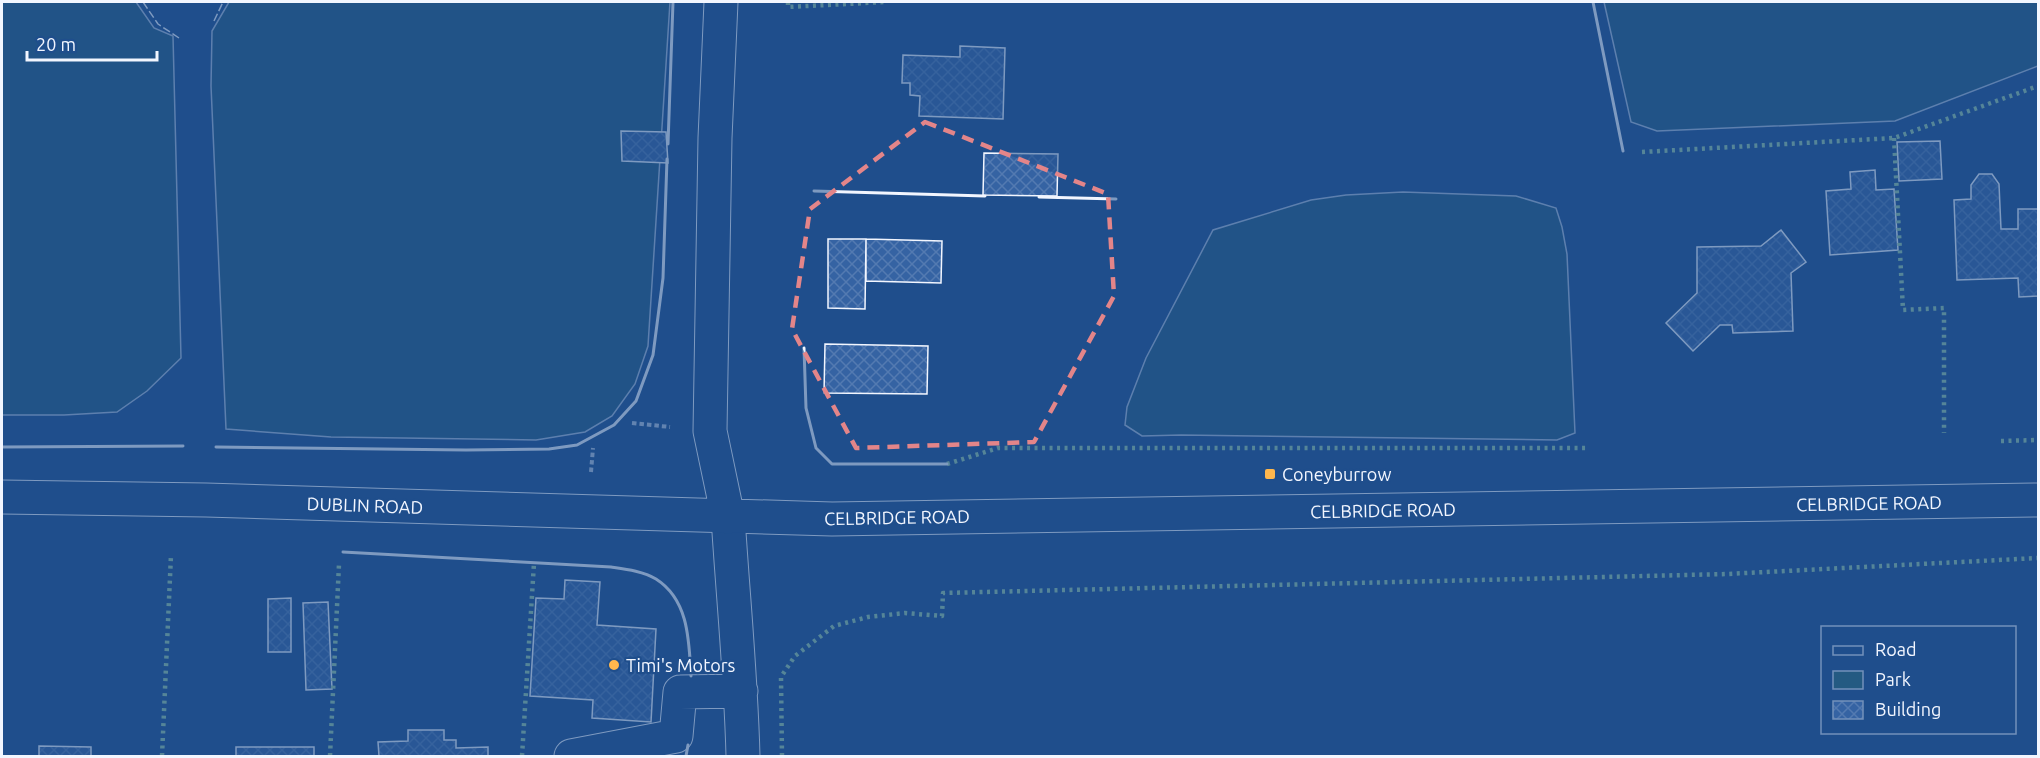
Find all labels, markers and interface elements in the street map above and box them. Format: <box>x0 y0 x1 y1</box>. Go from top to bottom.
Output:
scale bar <box>27 24 158 62</box>
text: 20 m <box>36 34 76 54</box>
place label: Coneyburrow <box>1282 464 1391 484</box>
marker: Coneyburrow <box>1263 467 1277 481</box>
street label: CELBRIDGE ROAD <box>1796 492 1942 514</box>
street label: DUBLIN ROAD <box>306 493 424 517</box>
street label: CELBRIDGE ROAD <box>1310 499 1456 521</box>
street label: CELBRIDGE ROAD <box>824 506 970 528</box>
legend <box>1821 626 2016 734</box>
text: Road <box>1875 639 1917 659</box>
place label: Timi's Motors <box>626 655 736 675</box>
marker: Timi's Motors <box>607 658 621 672</box>
text: Park <box>1875 669 1911 689</box>
text: Building <box>1875 699 1941 719</box>

